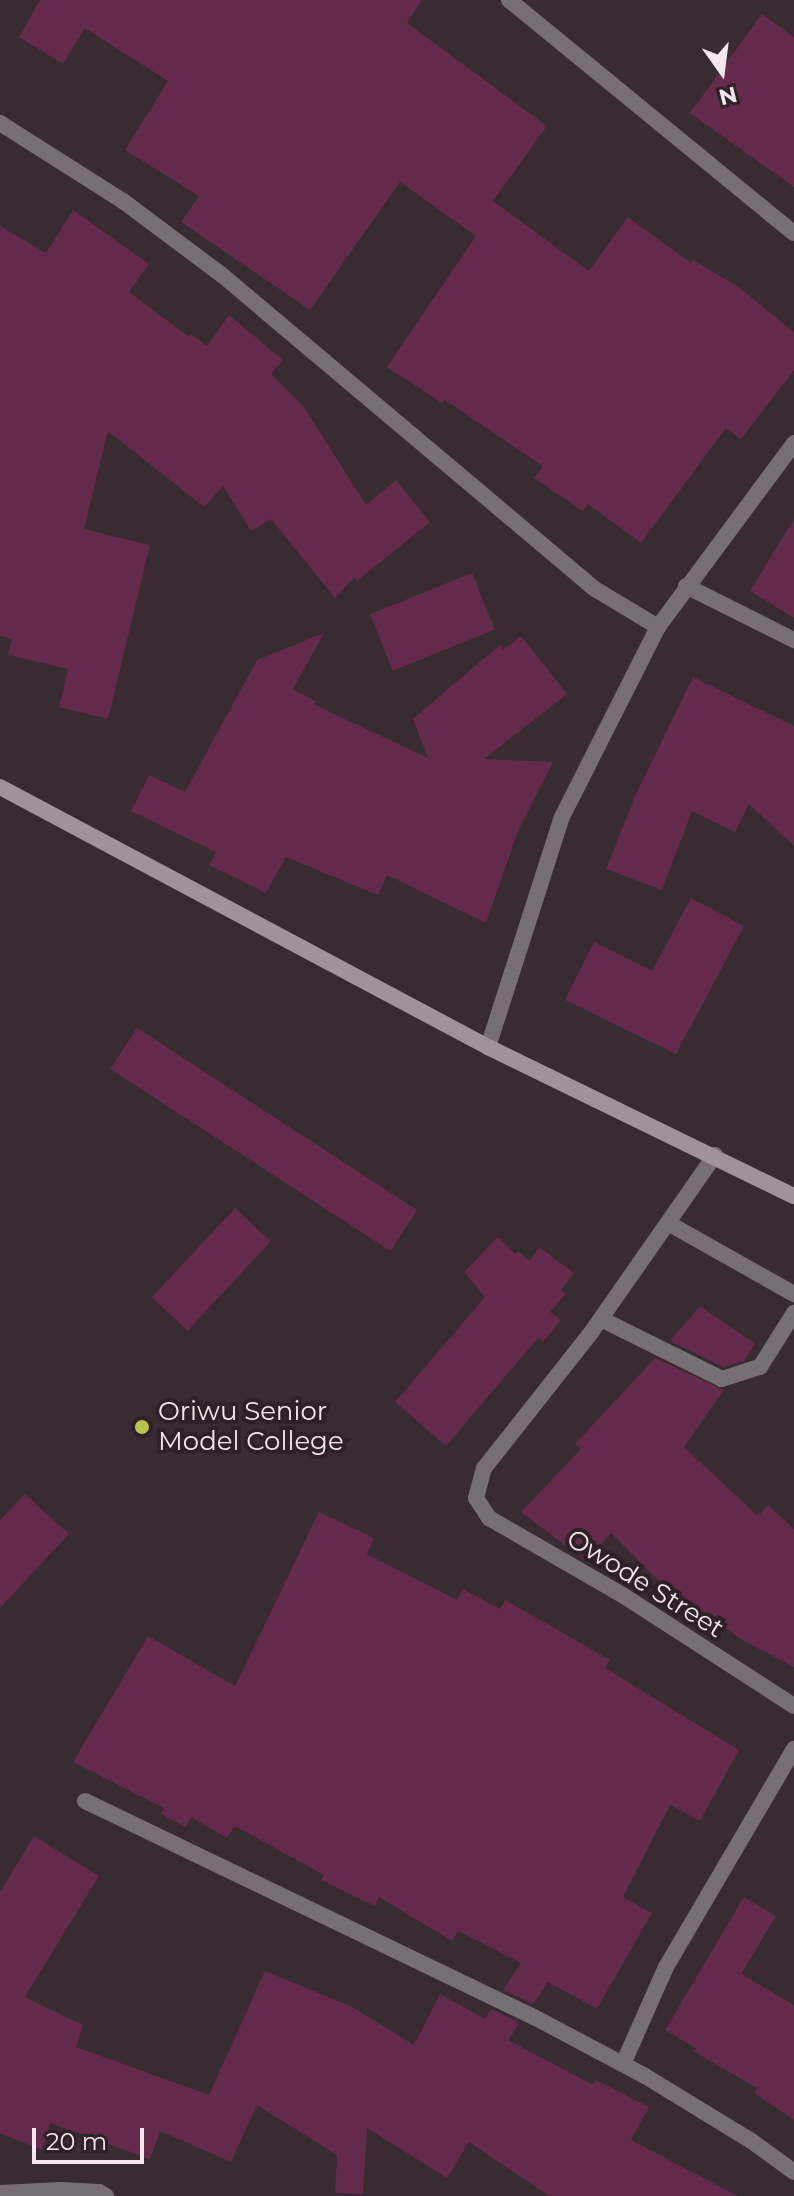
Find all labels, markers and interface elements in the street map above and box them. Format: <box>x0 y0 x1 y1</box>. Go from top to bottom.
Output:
north arrow <box>682 32 762 112</box>
text: N <box>716 81 740 111</box>
place label: Oriwu Senior Model College <box>158 1396 344 1458</box>
marker: Oriwu Senior Model College <box>133 1418 151 1436</box>
street label: Owode Street <box>561 1523 729 1645</box>
scale bar <box>36 2112 148 2162</box>
text: 20 m <box>46 2127 107 2156</box>

